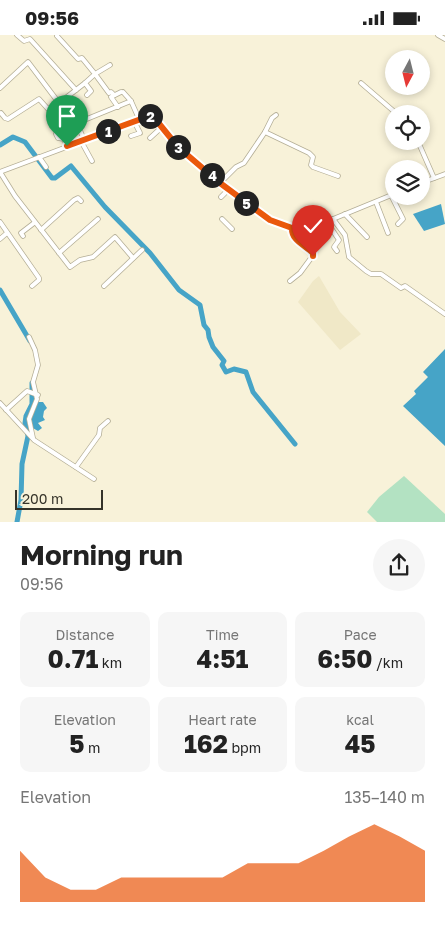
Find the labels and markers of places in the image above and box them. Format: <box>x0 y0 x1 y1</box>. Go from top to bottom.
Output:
pin <box>46 95 88 146</box>
pin: 2 <box>138 103 162 129</box>
pin: 1 <box>96 119 120 143</box>
pin: 3 <box>166 135 190 159</box>
pin: 4 <box>200 163 224 187</box>
pin: 5 <box>234 191 258 215</box>
pin <box>292 205 334 256</box>

